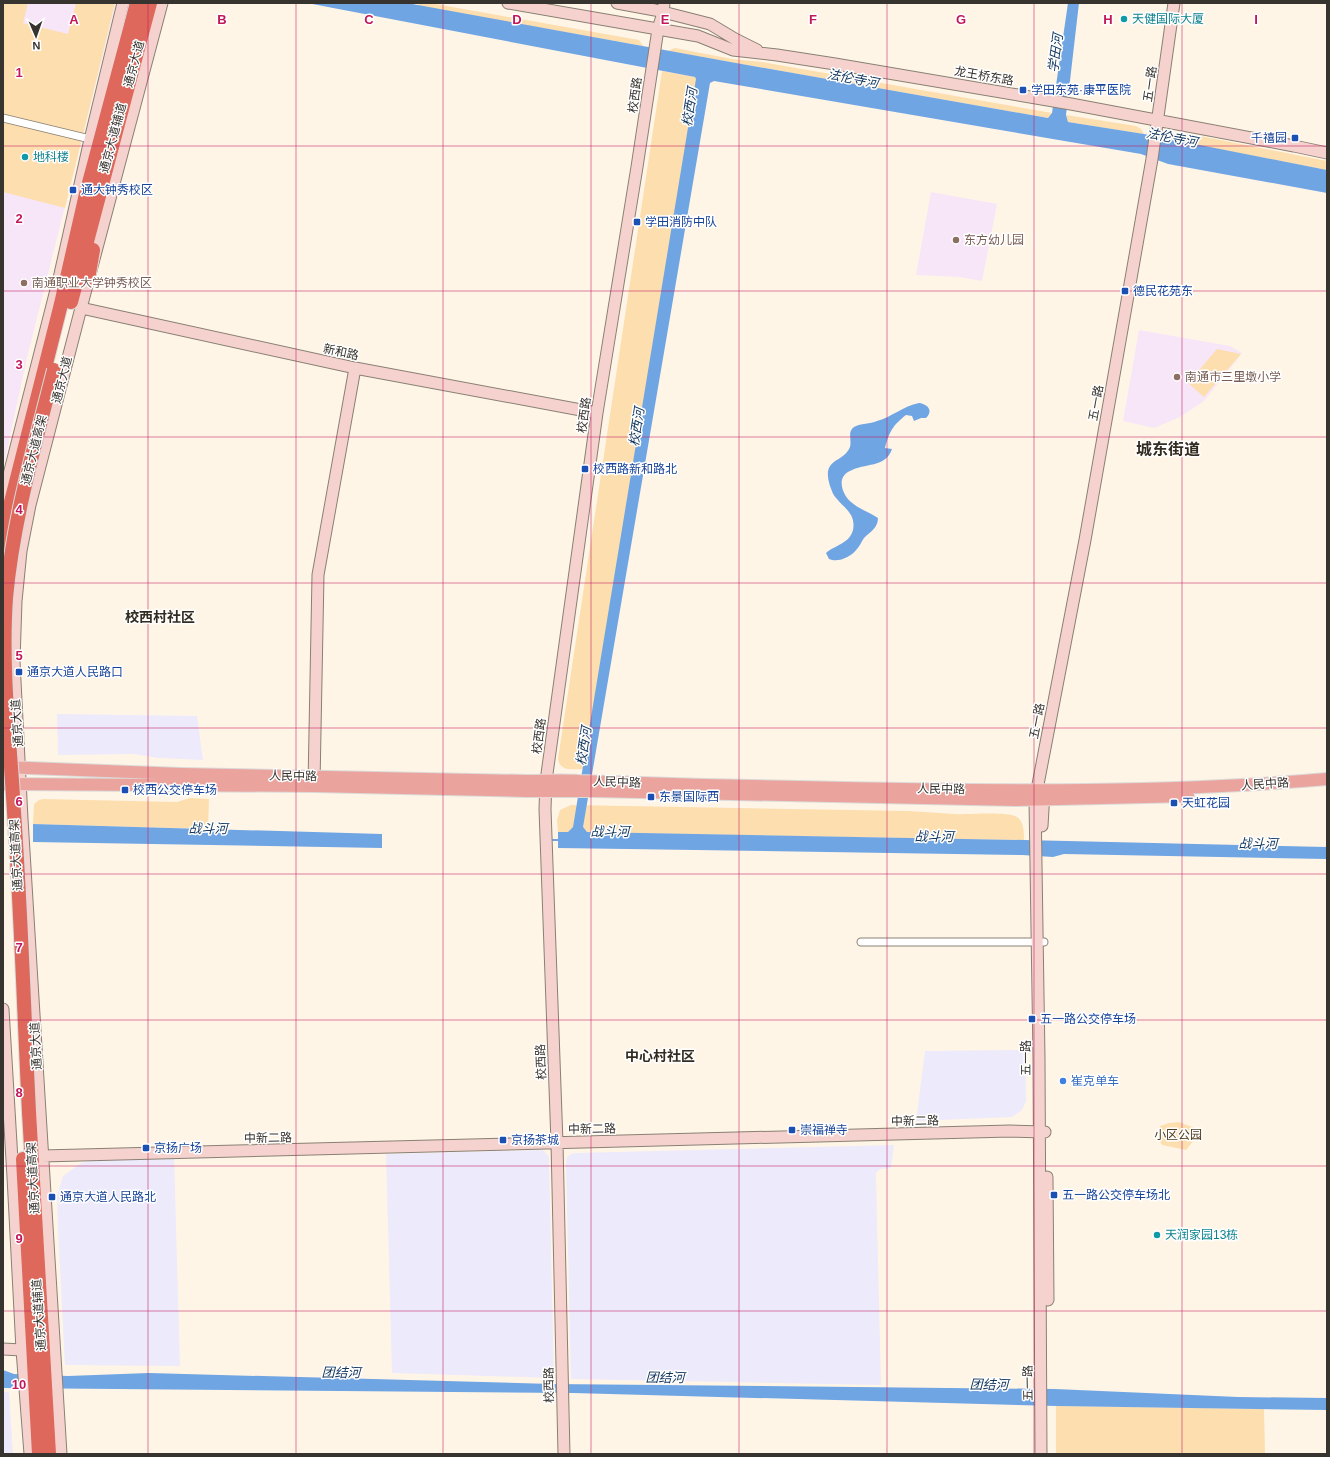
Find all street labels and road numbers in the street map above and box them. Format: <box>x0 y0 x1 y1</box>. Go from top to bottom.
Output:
street label: 通京大道 <box>121 39 147 89</box>
street label: 龙王桥东路 <box>953 64 1015 88</box>
street label: 五一路 <box>1141 65 1159 103</box>
street label: 校西路 <box>626 76 644 114</box>
street label: 通京大道辅道 <box>97 101 129 175</box>
street label: 新和路 <box>322 341 360 363</box>
street label: 通京大道 <box>49 355 75 405</box>
street label: 五一路 <box>1086 384 1106 422</box>
street label: 校西路 <box>575 396 593 434</box>
street label: 通京大道高架 <box>18 413 50 487</box>
street label: 通京大道 <box>8 699 26 747</box>
street label: 五一路 <box>1027 702 1047 740</box>
street label: 校西路 <box>530 717 548 755</box>
street label: 人民中路 <box>269 769 317 783</box>
street label: 人民中路 <box>593 774 641 790</box>
street label: 人民中路 <box>1241 775 1289 793</box>
street label: 人民中路 <box>917 782 965 796</box>
street label: 通京大道高架 <box>7 819 25 891</box>
street label: 通京大道 <box>28 1022 44 1070</box>
street label: 五一路 <box>1019 1040 1033 1076</box>
street label: 校西路 <box>533 1044 549 1080</box>
street label: 中新二路 <box>891 1114 939 1128</box>
street label: 中新二路 <box>568 1122 616 1136</box>
street label: 中新二路 <box>244 1131 292 1145</box>
street label: 通京大道高架 <box>24 1142 42 1214</box>
street label: 通京大道辅道 <box>30 1279 48 1351</box>
street label: 五一路 <box>1021 1365 1035 1401</box>
street label: 校西路 <box>542 1367 556 1403</box>

